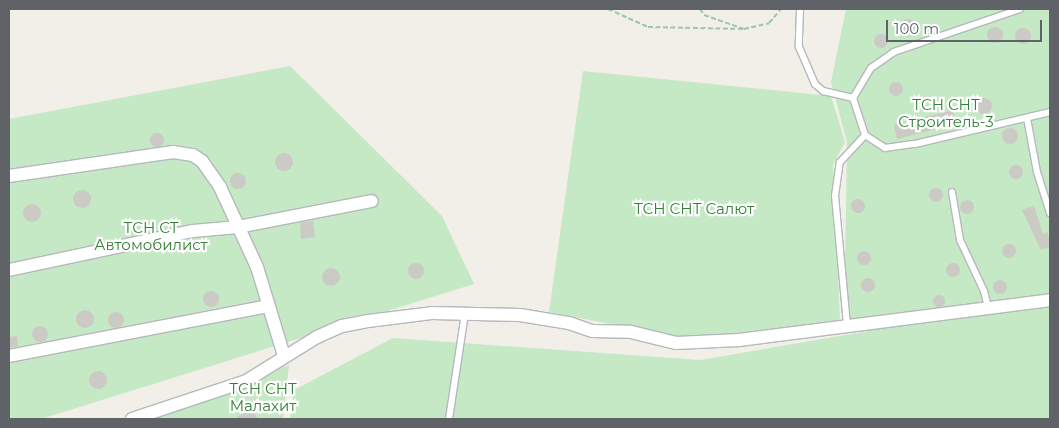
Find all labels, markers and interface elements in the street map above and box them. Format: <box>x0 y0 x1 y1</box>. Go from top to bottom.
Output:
scale bar <box>889 10 1045 42</box>
text: 100 m <box>894 19 939 38</box>
park label: ТСН СНТ Строитель-3 <box>898 95 994 130</box>
park label: ТСН СНТ Салют <box>634 200 754 218</box>
park label: ТСН СТ Автомобилист <box>94 218 208 253</box>
park label: ТСН СНТ Малахит <box>229 379 297 414</box>

